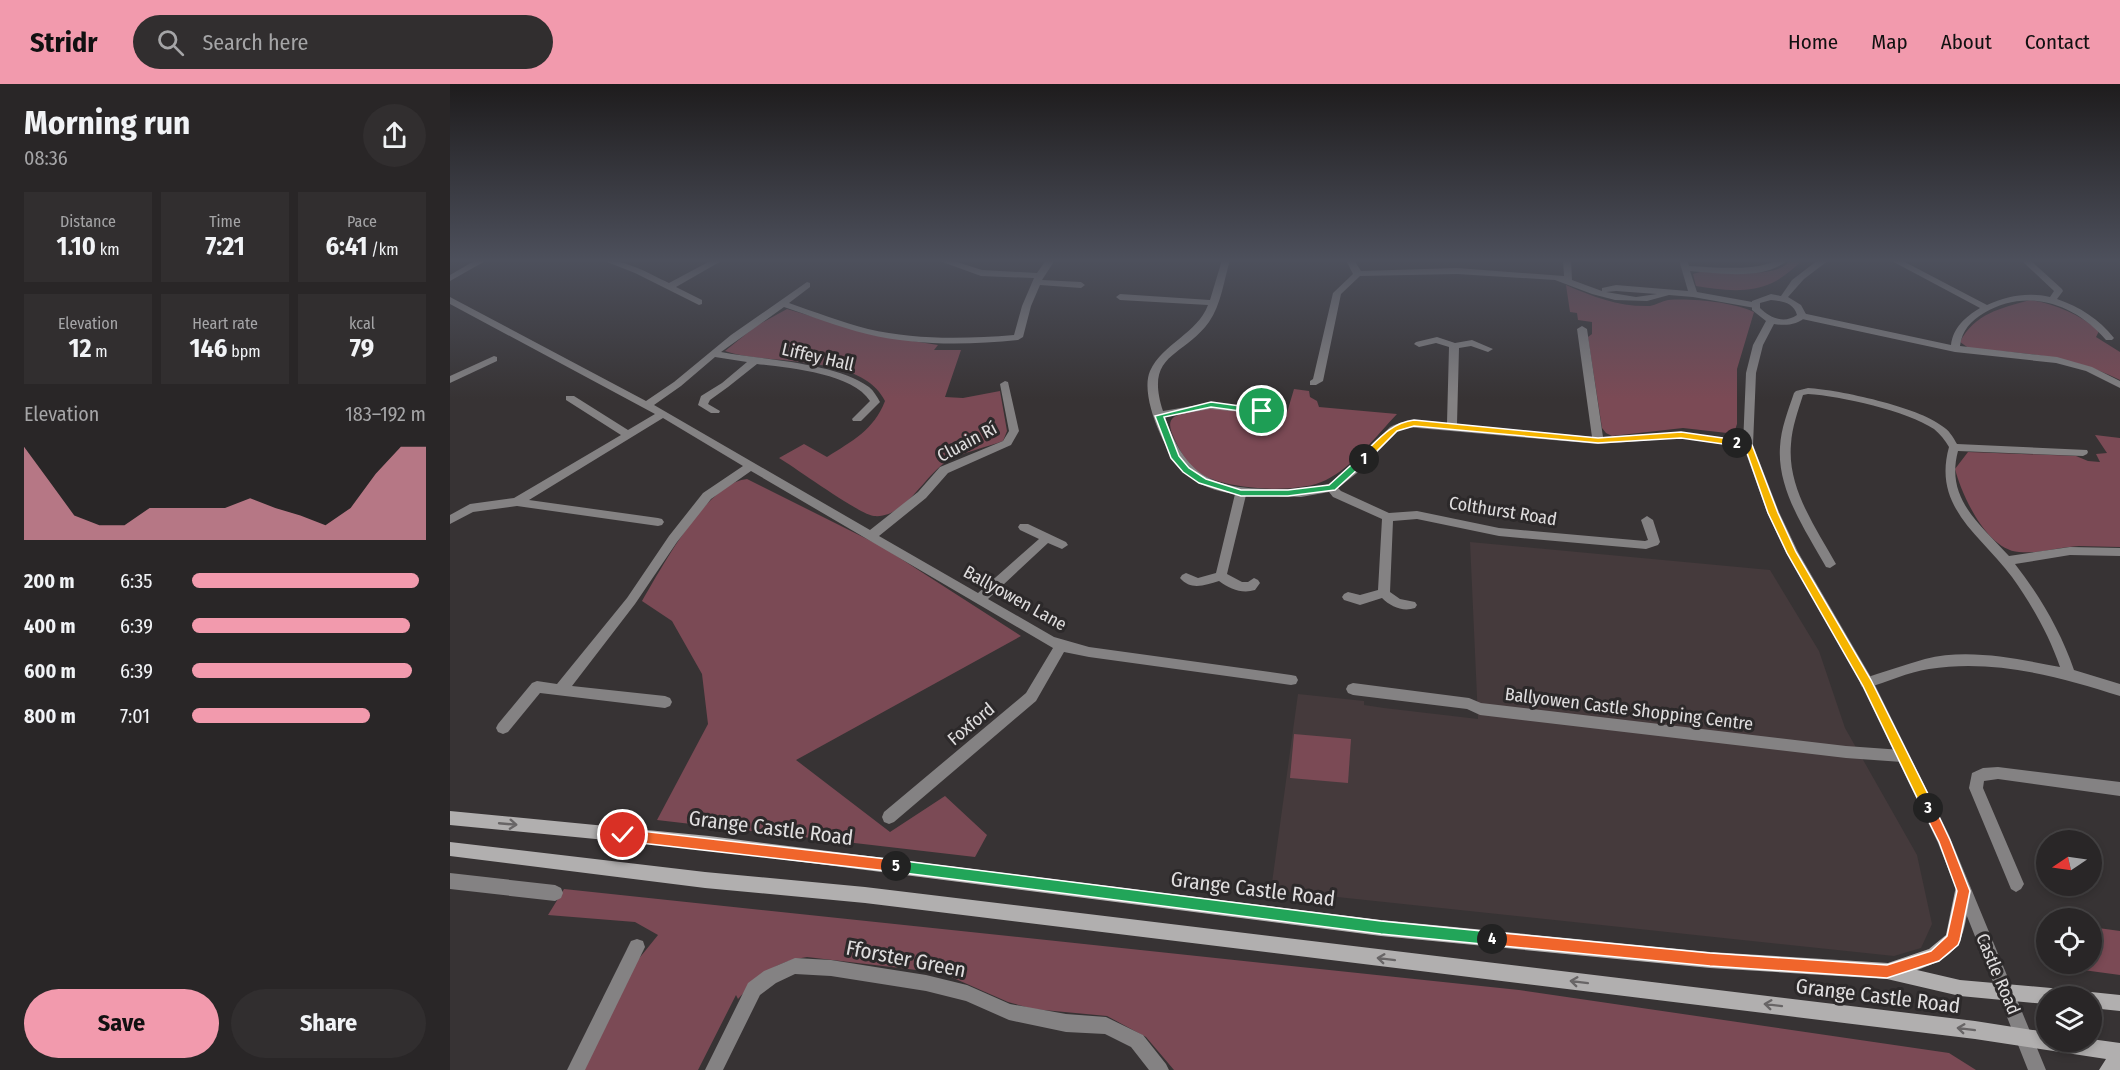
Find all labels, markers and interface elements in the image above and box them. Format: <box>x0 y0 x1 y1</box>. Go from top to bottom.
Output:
search box <box>133 15 553 69</box>
text: Stridr <box>30 26 97 59</box>
icon: search <box>154 26 187 59</box>
text: Search here <box>202 29 308 56</box>
text: Home <box>1788 29 1838 55</box>
text: Map <box>1871 29 1908 55</box>
text: About <box>1941 29 1992 55</box>
text: Contact <box>2025 29 2090 55</box>
text: Morning run <box>24 103 190 143</box>
button: share <box>363 104 426 167</box>
text: 08:36 <box>24 146 68 170</box>
text: Distance <box>60 212 116 231</box>
text: Time <box>209 212 241 231</box>
text: Pace <box>347 212 377 231</box>
text: 1.10 <box>56 231 96 262</box>
text: 7:21 <box>205 231 245 262</box>
text: 6:41 <box>325 231 368 262</box>
text: km <box>96 240 120 259</box>
text: /km <box>368 240 399 259</box>
text: Elevation <box>58 314 118 333</box>
text: Heart rate <box>192 314 258 333</box>
text: kcal <box>349 314 375 333</box>
text: 12 <box>68 333 91 364</box>
text: 146 <box>189 333 227 364</box>
text: 79 <box>350 333 374 364</box>
street label: Liffey Hall <box>780 338 857 376</box>
text: m <box>91 342 108 361</box>
text: bpm <box>227 342 261 361</box>
pin <box>1236 385 1287 436</box>
icon: arrive <box>1245 394 1278 427</box>
text: Elevation <box>24 402 99 426</box>
text: 183–192 m <box>345 402 426 426</box>
street label: Cluain Rí <box>933 417 1001 467</box>
pin: 2 <box>1722 428 1752 458</box>
text: 2 <box>1733 433 1741 452</box>
pin: 1 <box>1349 444 1379 474</box>
text: 1 <box>1361 449 1367 468</box>
street label: Colthurst Road <box>1447 492 1559 530</box>
street label: Ballyowen Lane <box>960 561 1071 635</box>
text: 200 m <box>24 569 75 593</box>
text: 6:35 <box>120 569 153 593</box>
text: 400 m <box>24 614 76 638</box>
text: 6:39 <box>120 614 153 638</box>
text: 600 m <box>24 659 76 683</box>
text: 6:39 <box>120 659 153 683</box>
street label: Ballyowen Castle Shopping Centre <box>1504 683 1754 735</box>
street label: Foxford <box>943 698 999 750</box>
text: 800 m <box>24 704 76 728</box>
text: 7:01 <box>120 704 150 728</box>
pin: 3 <box>1913 793 1943 823</box>
text: 3 <box>1924 798 1932 817</box>
street label: Grange Castle Road <box>687 805 855 851</box>
pin <box>597 809 648 860</box>
icon: check <box>606 818 639 851</box>
one-way arrow <box>498 819 518 830</box>
north arrow <box>2036 830 2102 896</box>
map controls <box>2036 830 2102 1052</box>
pin: 5 <box>881 851 911 881</box>
text: 5 <box>892 856 900 875</box>
street label: Grange Castle Road <box>1169 866 1337 912</box>
button: locate <box>2036 908 2102 974</box>
pin: 4 <box>1477 924 1507 954</box>
text: 4 <box>1488 929 1496 948</box>
street label: Castle Road <box>1971 930 2025 1018</box>
street label: Fforster Green <box>844 935 968 983</box>
one-way arrow <box>1376 953 1396 964</box>
street label: Grange Castle Road <box>1794 973 1962 1019</box>
one-way arrow <box>1570 976 1590 987</box>
button: layers <box>2036 986 2102 1052</box>
button: Save <box>24 989 219 1058</box>
button: Share <box>231 989 426 1058</box>
one-way arrow <box>1763 1000 1783 1011</box>
one-way arrow <box>1957 1023 1977 1034</box>

